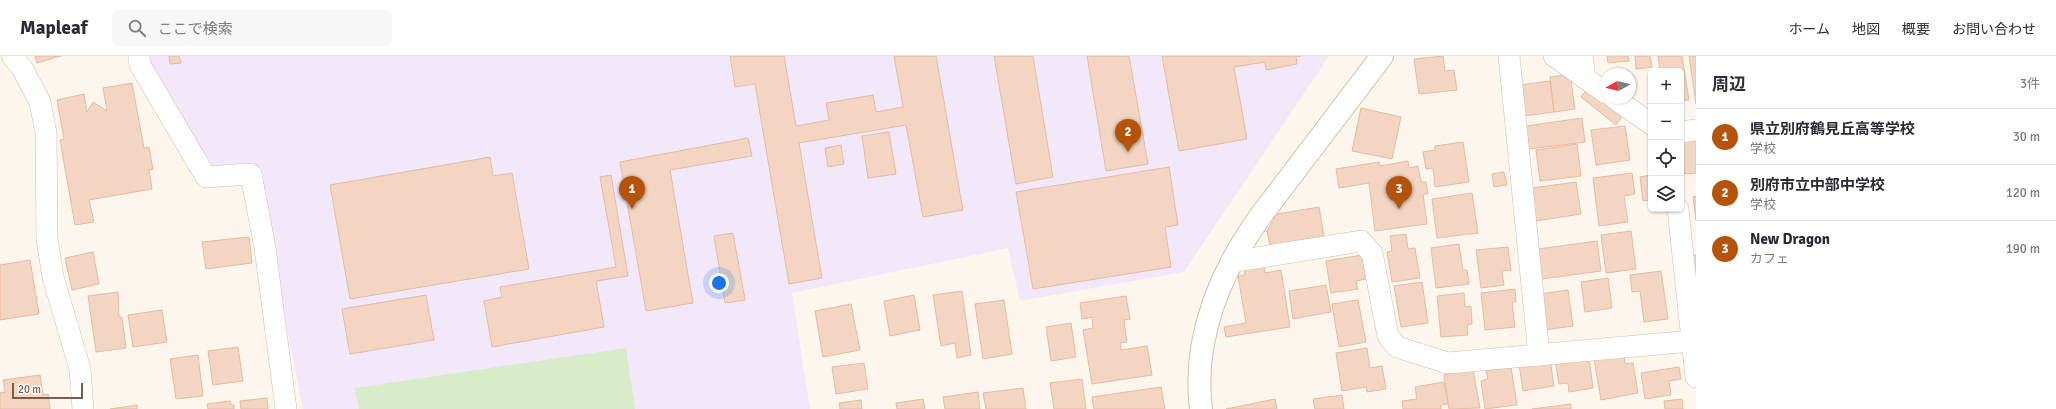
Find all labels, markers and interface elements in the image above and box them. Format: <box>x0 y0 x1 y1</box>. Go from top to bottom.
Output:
search box <box>112 10 392 46</box>
text: Mapleaf <box>20 16 88 40</box>
icon: search <box>126 17 148 39</box>
text: ここで検索 <box>158 20 233 38</box>
text: ホーム <box>1788 21 1830 38</box>
text: 地図 <box>1852 21 1880 38</box>
text: 概要 <box>1902 21 1930 38</box>
text: お問い合わせ <box>1952 21 2036 38</box>
north arrow <box>1600 68 1636 104</box>
map controls <box>1648 68 1684 212</box>
button: + <box>1648 68 1684 104</box>
text: 周辺 <box>1712 74 1746 95</box>
text: 3件 <box>2020 76 2040 92</box>
button: − <box>1648 104 1684 140</box>
pin: 2 <box>1115 119 1141 152</box>
text: 県立別府鶴見丘高等学校 <box>1750 120 1915 138</box>
text: 1 <box>1721 129 1729 145</box>
text: 30 m <box>2013 129 2040 145</box>
button: locate <box>1648 140 1684 176</box>
text: 学校 <box>1750 141 1776 157</box>
pin: 1 <box>619 176 645 209</box>
pin: 3 <box>1386 176 1412 209</box>
button: layers <box>1648 176 1684 212</box>
text: 別府市立中部中学校 <box>1750 176 1885 194</box>
text: 2 <box>1721 185 1729 201</box>
text: 120 m <box>2006 185 2040 201</box>
text: 学校 <box>1750 197 1776 213</box>
text: New Dragon <box>1750 230 1830 248</box>
text: 3 <box>1721 241 1729 257</box>
text: 190 m <box>2006 241 2040 257</box>
text: カフェ <box>1750 251 1789 267</box>
your location <box>709 273 729 293</box>
scale bar <box>12 381 83 400</box>
text: 20 m <box>18 383 41 396</box>

